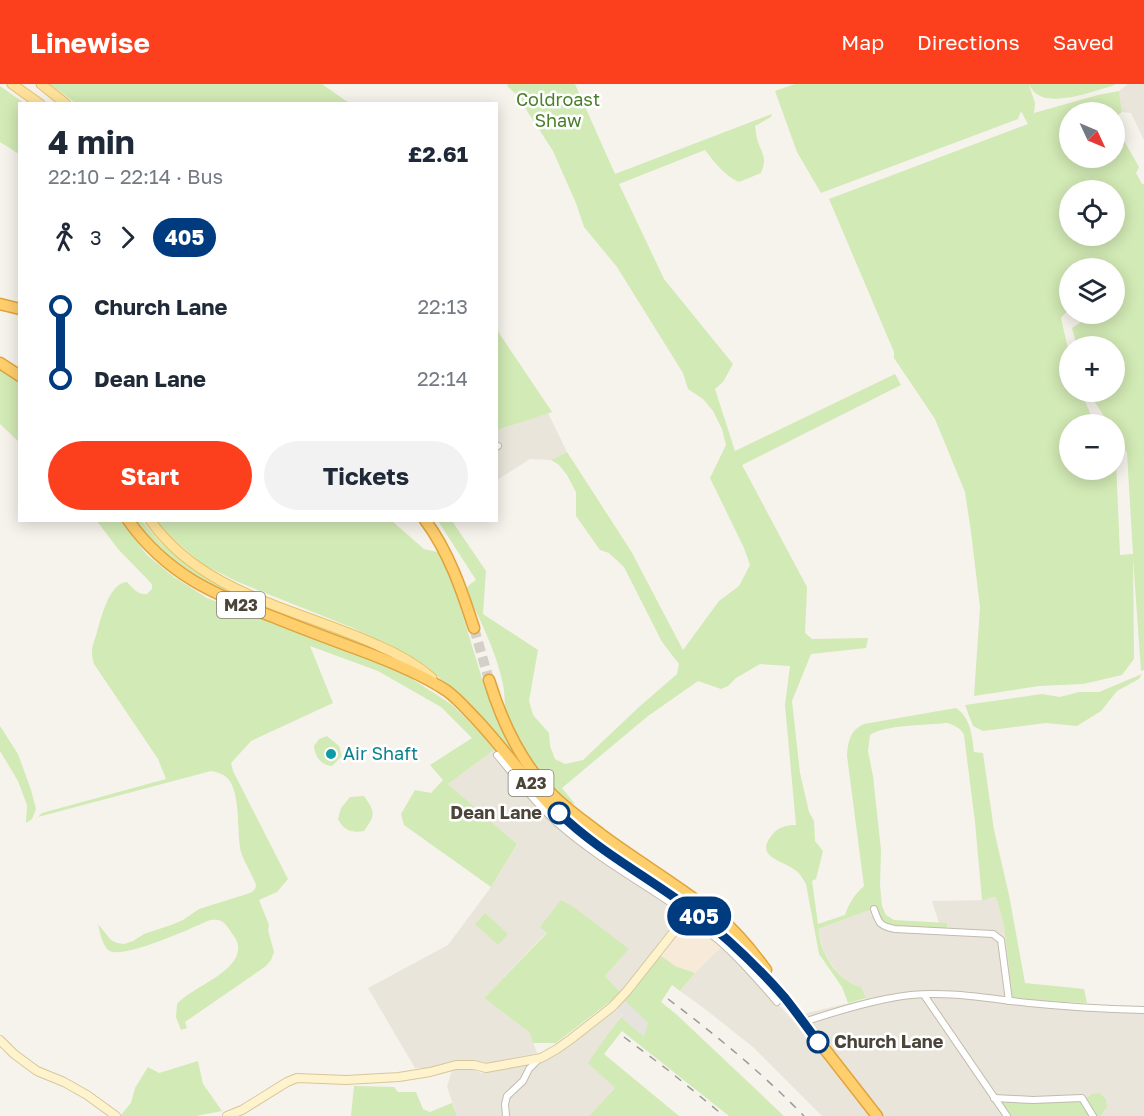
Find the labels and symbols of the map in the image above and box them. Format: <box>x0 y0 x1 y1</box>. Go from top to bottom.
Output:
park label: Coldroast Shaw <box>516 88 600 131</box>
north arrow <box>1059 102 1125 168</box>
road number: M23 <box>217 592 265 618</box>
place label: Air Shaft <box>343 742 418 764</box>
marker: Air Shaft <box>324 747 338 761</box>
road number: A23 <box>508 770 554 796</box>
place label: Dean Lane <box>450 801 542 823</box>
marker: Dean Lane <box>548 802 570 824</box>
line badge: 405 <box>664 896 734 936</box>
place label: Church Lane <box>834 1030 944 1052</box>
marker: Church Lane <box>807 1031 829 1053</box>

